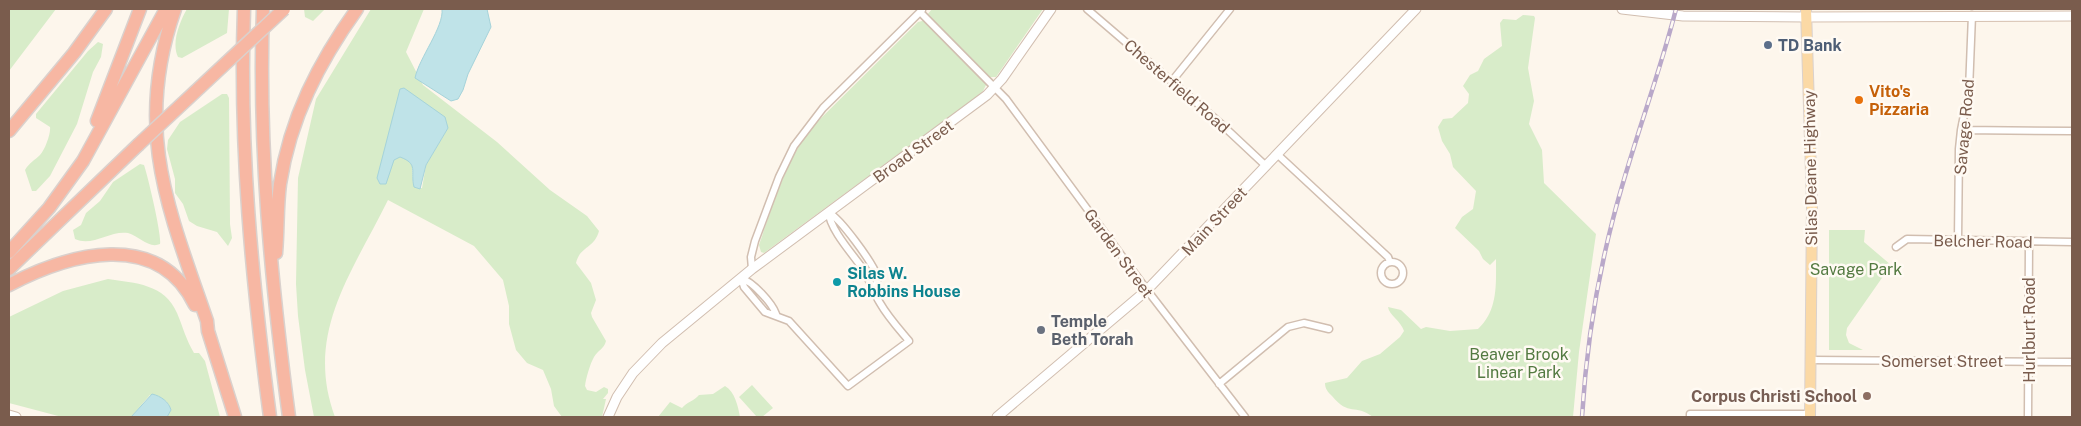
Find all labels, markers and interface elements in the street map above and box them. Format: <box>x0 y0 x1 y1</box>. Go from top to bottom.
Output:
street label: Chesterfield Road <box>1120 35 1233 137</box>
place label: TD Bank <box>1778 36 1842 55</box>
marker: TD Bank <box>1762 39 1774 51</box>
street label: Savage Road <box>1951 78 1978 176</box>
place label: Vito's Pizzaria <box>1869 82 1929 119</box>
street label: Silas Deane Highway <box>1800 90 1821 246</box>
marker: Vito's Pizzaria <box>1853 94 1865 106</box>
street label: Broad Street <box>869 116 957 187</box>
street label: Main Street <box>1178 183 1251 260</box>
street label: Garden Street <box>1080 205 1157 301</box>
street label: Belcher Road <box>1933 231 2033 252</box>
park label: Savage Park <box>1810 260 1902 279</box>
place label: Silas W. Robbins House <box>847 264 961 301</box>
marker: Silas W. Robbins House <box>831 276 843 288</box>
street label: Hurlburt Road <box>2020 277 2039 383</box>
place label: Temple Beth Torah <box>1051 312 1134 349</box>
marker: Temple Beth Torah <box>1035 324 1047 336</box>
park label: Beaver Brook Linear Park <box>1469 345 1569 382</box>
street label: Somerset Street <box>1881 352 2003 371</box>
place label: Corpus Christi School <box>1691 387 1857 406</box>
marker: Corpus Christi School <box>1861 390 1873 402</box>

